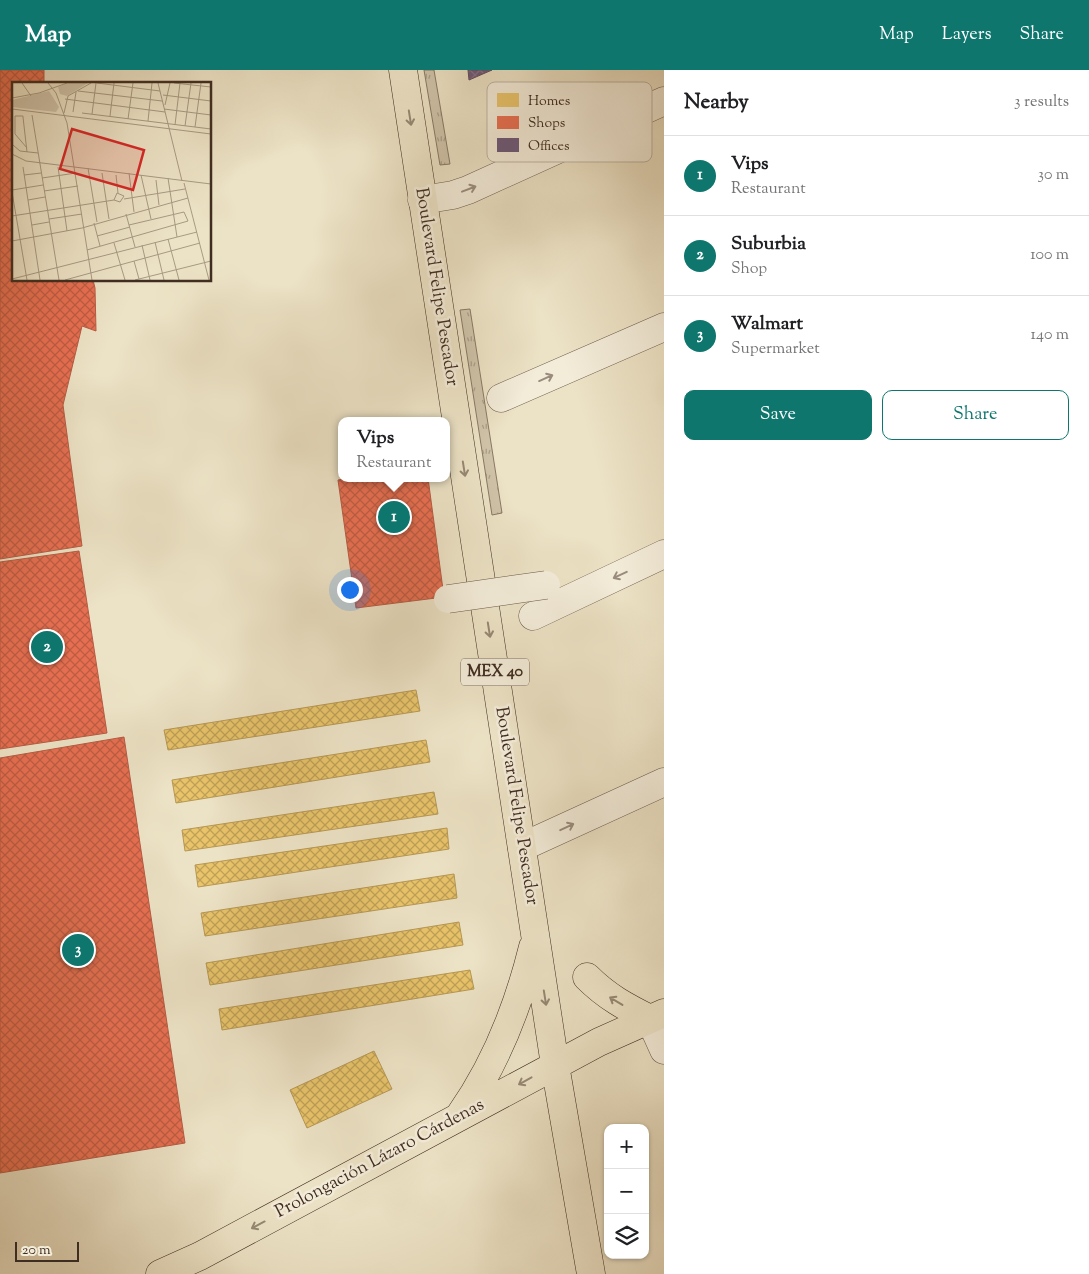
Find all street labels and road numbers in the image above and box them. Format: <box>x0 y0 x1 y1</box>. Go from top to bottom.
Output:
street label: Boulevard Felipe Pescador <box>407 186 465 388</box>
road number: MEX 40 <box>461 658 529 686</box>
street label: Boulevard Felipe Pescador <box>487 705 545 907</box>
street label: Prolongación Lázaro Cárdenas <box>271 1093 489 1225</box>

